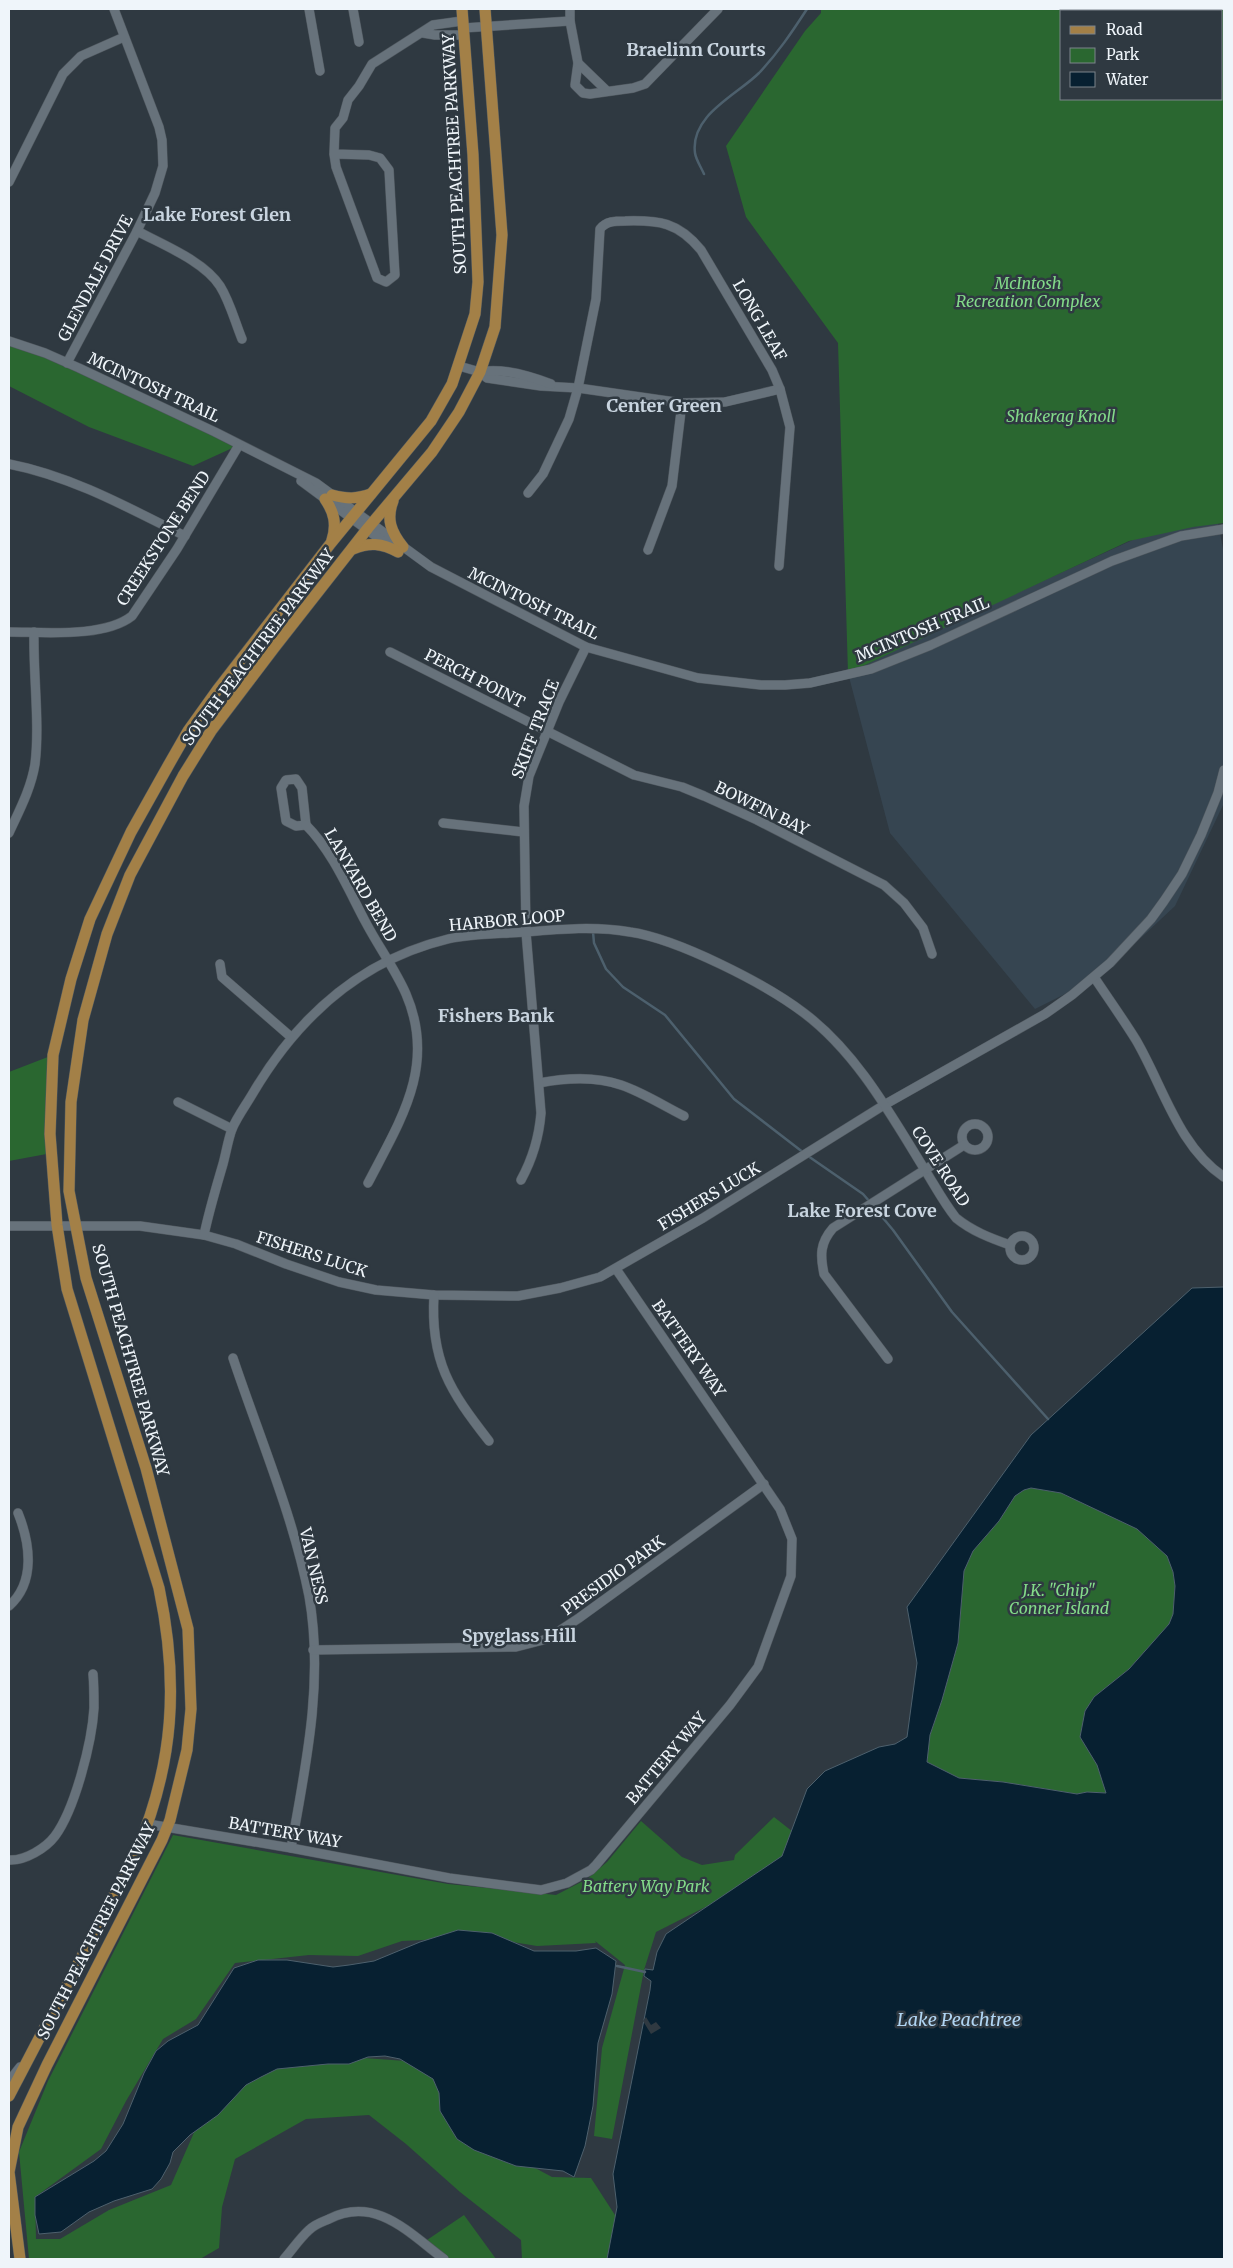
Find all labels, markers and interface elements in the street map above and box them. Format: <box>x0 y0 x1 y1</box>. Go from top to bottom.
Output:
legend <box>1060 10 1223 100</box>
text: Road <box>1106 20 1142 39</box>
street label: SOUTH PEACHTREE PARKWAY <box>438 32 470 275</box>
district label: Braelinn Courts <box>626 38 766 61</box>
text: Park <box>1106 45 1140 64</box>
text: Water <box>1105 70 1149 89</box>
district label: Lake Forest Glen <box>143 203 291 226</box>
street label: GLENDALE DRIVE <box>53 211 137 345</box>
park label: McIntosh Recreation Complex <box>956 273 1101 311</box>
street label: LONG LEAF <box>729 276 791 364</box>
street label: MCINTOSH TRAIL <box>85 348 223 426</box>
district label: Center Green <box>606 394 722 417</box>
park label: Shakerag Knoll <box>1006 406 1116 426</box>
street label: CREEKSTONE BEND <box>112 467 214 609</box>
street label: SOUTH PEACHTREE PARKWAY <box>178 544 339 749</box>
street label: MCINTOSH TRAIL <box>465 563 603 643</box>
street label: MCINTOSH TRAIL <box>852 592 992 666</box>
street label: PERCH POINT <box>422 644 528 712</box>
street label: SKIFF TRACE <box>507 676 563 781</box>
street label: BOWFIN BAY <box>712 777 813 840</box>
street label: LANYARD BEND <box>320 825 402 945</box>
street label: HARBOR LOOP <box>448 905 566 935</box>
district label: Fishers Bank <box>438 1004 555 1027</box>
street label: COVE ROAD <box>908 1122 974 1210</box>
street label: FISHERS LUCK <box>654 1157 764 1234</box>
district label: Lake Forest Cove <box>787 1199 937 1222</box>
street label: FISHERS LUCK <box>254 1227 370 1282</box>
street label: SOUTH PEACHTREE PARKWAY <box>88 1241 174 1479</box>
street label: BATTERY WAY <box>648 1295 730 1401</box>
street label: VAN NESS <box>295 1525 333 1606</box>
street label: PRESIDIO PARK <box>558 1531 669 1619</box>
park label: J.K. "Chip" Conner Island <box>1009 1580 1110 1618</box>
district label: Spyglass Hill <box>462 1624 577 1647</box>
street label: BATTERY WAY <box>622 1707 711 1808</box>
street label: BATTERY WAY <box>227 1812 344 1852</box>
street label: SOUTH PEACHTREE PARKWAY <box>32 1818 160 2043</box>
park label: Battery Way Park <box>583 1876 710 1896</box>
water label: Lake Peachtree <box>897 2008 1021 2031</box>

